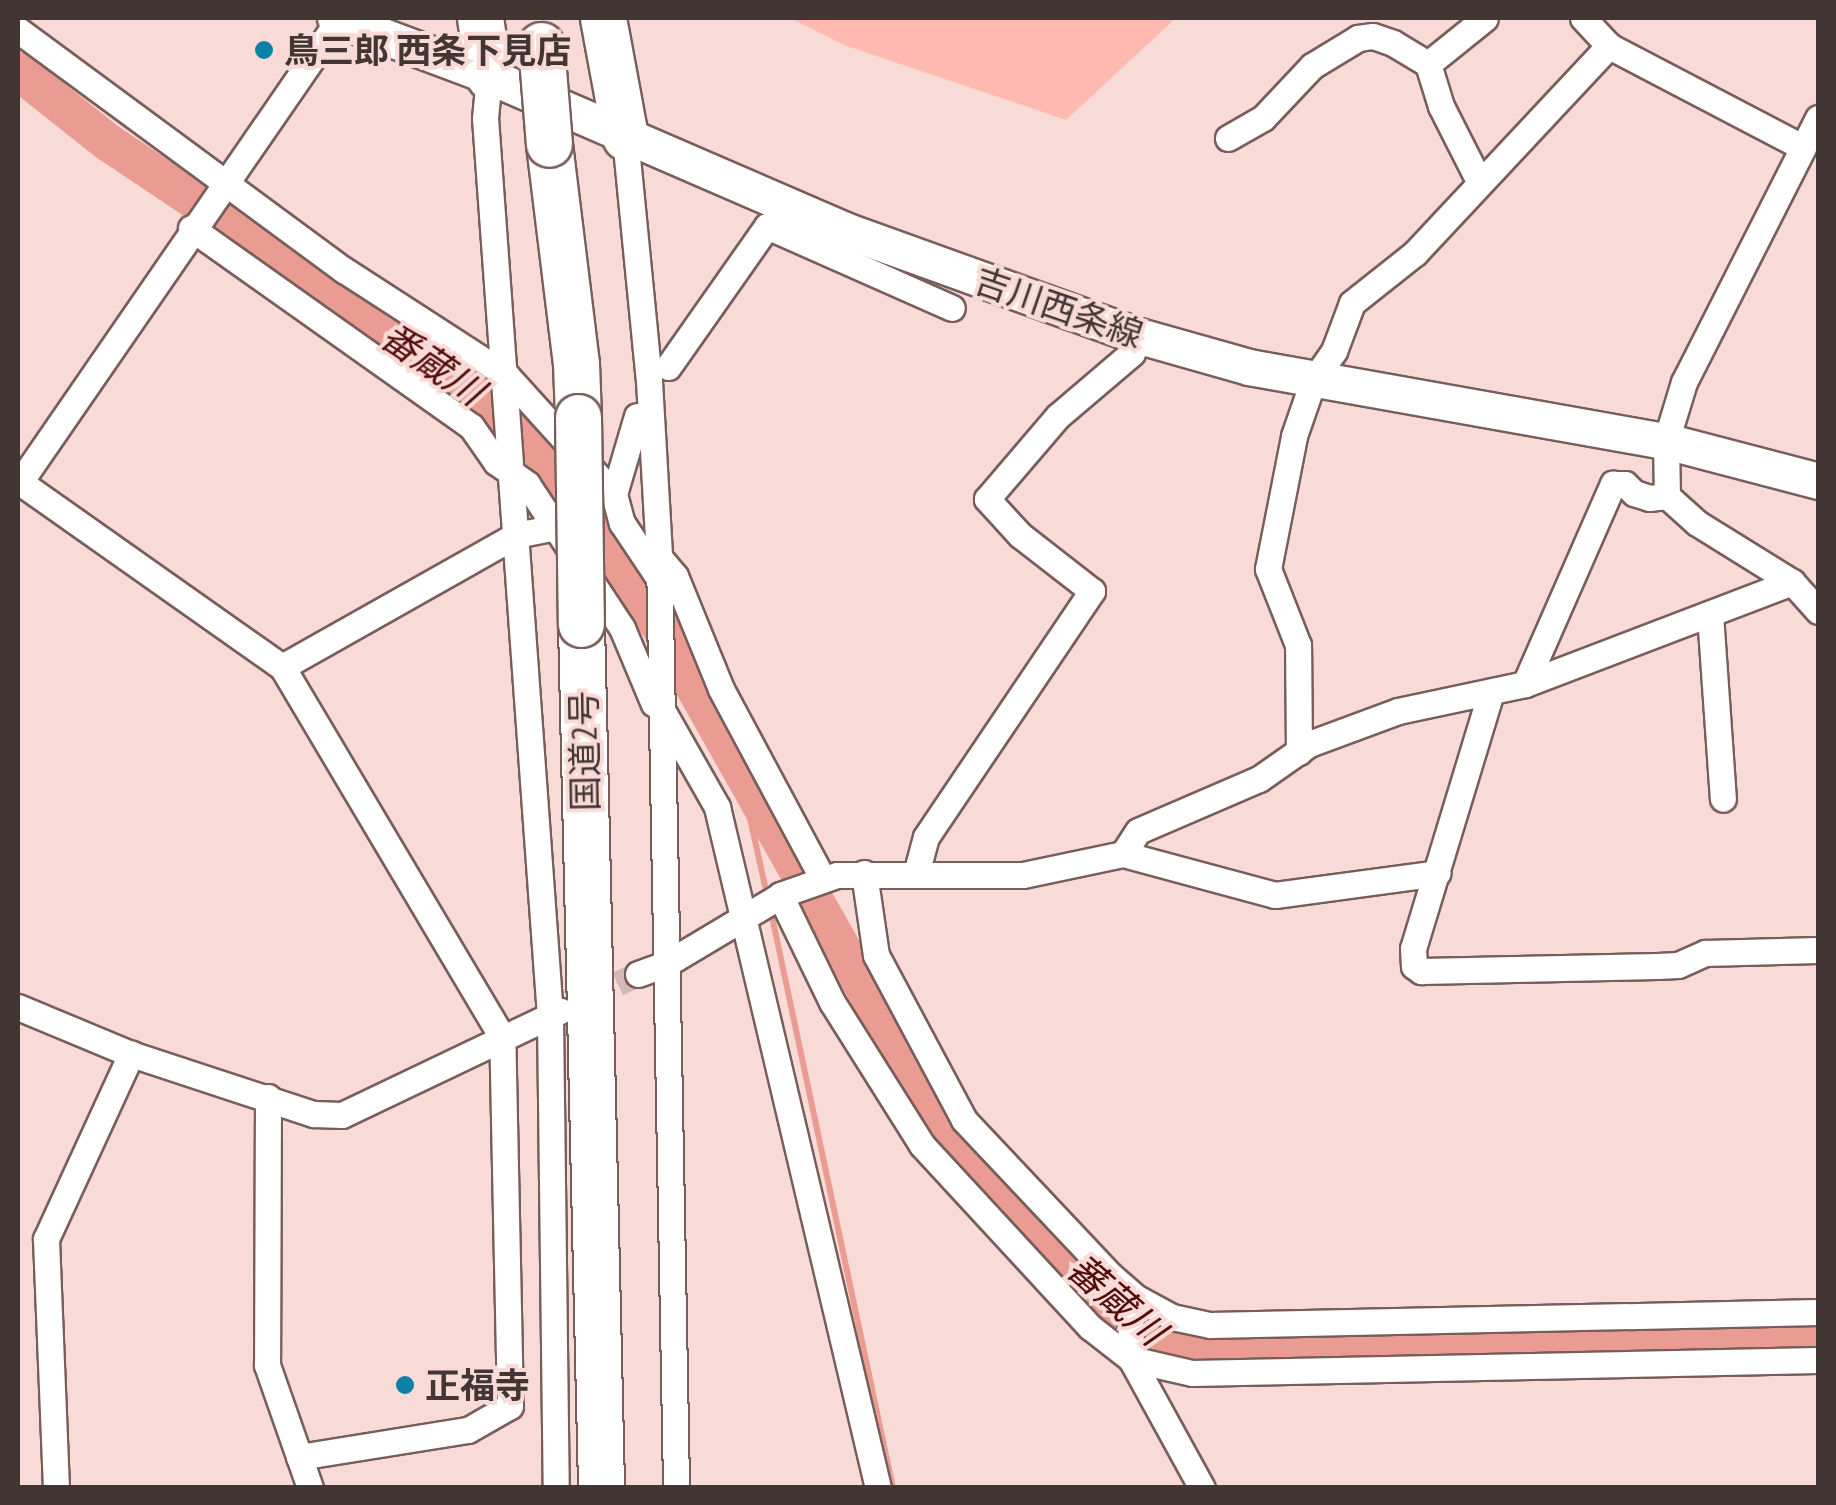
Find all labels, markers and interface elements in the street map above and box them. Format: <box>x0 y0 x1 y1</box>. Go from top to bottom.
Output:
place label: 鳥三郎 西条下見店 <box>284 29 571 71</box>
marker: 鳥三郎 西条下見店 <box>253 39 275 61</box>
street label: 吉川西条線 <box>969 259 1149 355</box>
water label: 番蔵川 <box>373 312 493 414</box>
street label: 国道2号 <box>562 690 606 812</box>
water label: 蕃蔵川 <box>1059 1244 1175 1354</box>
place label: 正福寺 <box>425 1364 530 1406</box>
marker: 正福寺 <box>394 1374 416 1396</box>

